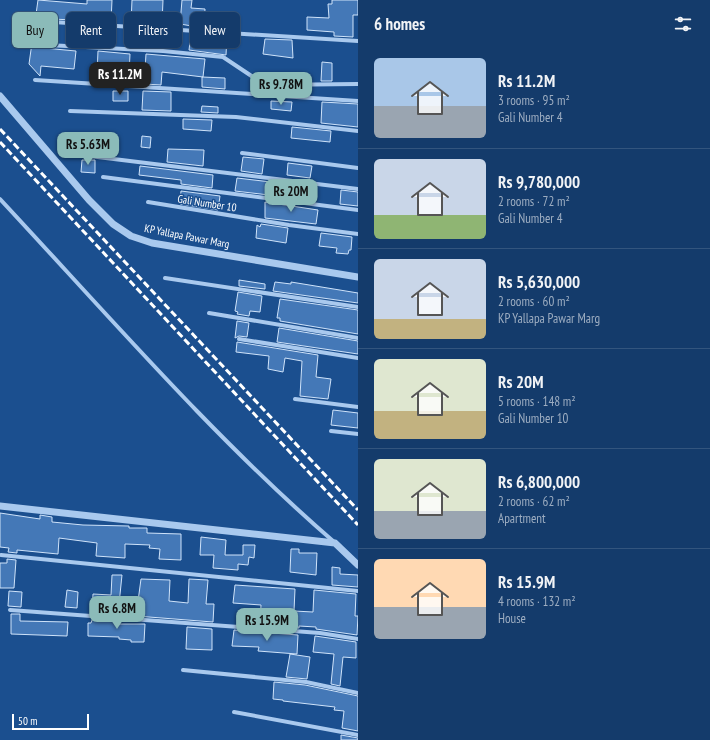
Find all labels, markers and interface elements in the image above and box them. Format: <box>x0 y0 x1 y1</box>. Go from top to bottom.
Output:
chip: Buy <box>12 12 58 48</box>
chip: Rent <box>66 12 116 48</box>
chip: Filters <box>124 12 182 48</box>
chip: New <box>190 12 240 48</box>
text: 6 homes <box>374 13 425 35</box>
icon: filters <box>672 13 694 35</box>
pin: Rs 11.2M <box>79 62 161 96</box>
text: Rs 11.2M <box>98 66 142 83</box>
text: Rs 11.2M <box>498 70 555 92</box>
pin: Rs 9.78M <box>240 72 322 106</box>
icon: home <box>406 74 454 122</box>
text: Rs 9.78M <box>259 76 303 93</box>
text: 3 rooms · 95 m² <box>498 92 570 109</box>
text: Gali Number 4 <box>498 109 562 126</box>
pin: Rs 5.63M <box>47 132 129 166</box>
text: Rs 5.63M <box>66 136 110 153</box>
text: Rs 9,780,000 <box>498 171 580 193</box>
icon: home <box>406 175 454 223</box>
pin: Rs 20M <box>258 179 324 213</box>
text: Rs 20M <box>274 183 308 200</box>
street label: Gali Number 10 <box>177 191 238 215</box>
text: 2 rooms · 72 m² <box>498 193 570 210</box>
text: Gali Number 4 <box>498 210 562 227</box>
street label: KP Yallapa Pawar Marg <box>143 221 231 251</box>
text: Rs 5,630,000 <box>498 271 580 293</box>
icon: home <box>406 275 454 323</box>
text: 2 rooms · 60 m² <box>498 293 570 310</box>
text: KP Yallapa Pawar Marg <box>498 310 600 327</box>
text: Rs 20M <box>498 371 544 393</box>
icon: home <box>406 375 454 423</box>
text: 5 rooms · 148 m² <box>498 393 576 410</box>
text: Gali Number 10 <box>498 410 568 427</box>
text: Rs 6,800,000 <box>498 471 580 493</box>
icon: home <box>406 475 454 523</box>
text: 2 rooms · 62 m² <box>498 493 570 510</box>
text: Apartment <box>498 510 546 527</box>
text: Rs 15.9M <box>498 571 555 593</box>
icon: home <box>406 575 454 623</box>
text: 4 rooms · 132 m² <box>498 593 576 610</box>
pin: Rs 6.8M <box>80 596 154 630</box>
text: Rs 6.8M <box>98 600 136 617</box>
pin: Rs 15.9M <box>226 608 308 642</box>
text: House <box>498 610 526 627</box>
text: Rs 15.9M <box>245 612 289 629</box>
scale bar <box>12 712 89 731</box>
text: 50 m <box>18 714 37 728</box>

